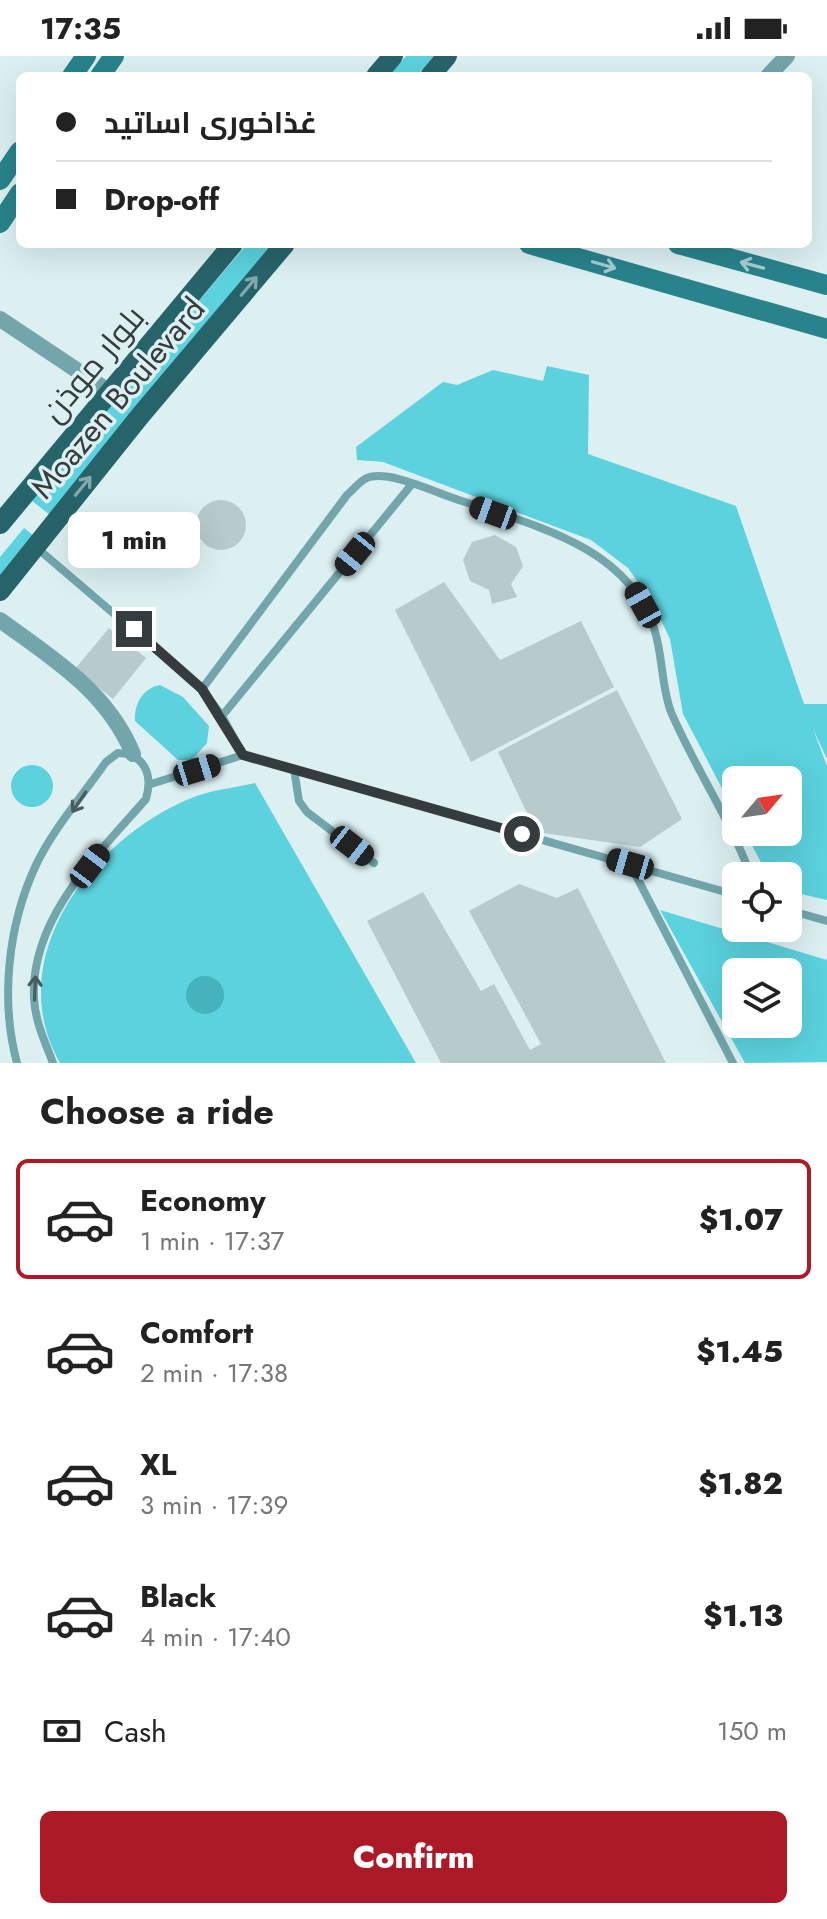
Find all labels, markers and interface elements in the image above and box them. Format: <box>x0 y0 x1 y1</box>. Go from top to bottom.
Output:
text: 17:35 <box>40 7 121 50</box>
text: غذاخوری اساتید <box>104 101 317 144</box>
text: Drop-off <box>104 178 219 221</box>
one-way arrow <box>740 256 766 271</box>
one-way arrow <box>591 259 617 274</box>
one-way arrow <box>240 276 258 297</box>
street label: Moazen Boulevard <box>20 287 216 509</box>
street label: بلوار موذن <box>31 296 155 432</box>
one-way arrow <box>74 476 92 497</box>
car <box>466 494 520 532</box>
callout: 1 min <box>68 513 200 569</box>
text: 1 min <box>101 521 167 559</box>
car <box>331 528 379 580</box>
car <box>621 578 665 632</box>
route end <box>116 611 152 647</box>
car <box>171 752 223 788</box>
north arrow <box>722 766 802 846</box>
map controls <box>722 766 802 1038</box>
one-way arrow <box>71 790 87 812</box>
route start <box>504 816 540 852</box>
car <box>326 822 378 870</box>
car <box>66 840 114 892</box>
car <box>604 846 656 882</box>
button: locate <box>722 862 802 942</box>
button: layers <box>722 958 802 1038</box>
one-way arrow <box>27 975 42 1002</box>
text: Choose a ride <box>40 1085 274 1137</box>
text: Economy <box>140 1179 266 1222</box>
icon: car <box>44 1183 116 1255</box>
text: $1.07 <box>699 1198 783 1241</box>
text: 1 min · 17:37 <box>140 1222 284 1260</box>
text: Comfort <box>140 1311 253 1354</box>
icon: car <box>44 1315 116 1387</box>
text: $1.45 <box>696 1330 783 1373</box>
text: 2 min · 17:38 <box>140 1354 288 1392</box>
text: XL <box>140 1443 176 1486</box>
icon: car <box>44 1447 116 1519</box>
text: $1.82 <box>698 1462 783 1505</box>
text: 3 min · 17:39 <box>140 1486 288 1524</box>
text: Black <box>140 1575 216 1618</box>
icon: car <box>44 1579 116 1651</box>
text: $1.13 <box>703 1594 783 1637</box>
text: 4 min · 17:40 <box>140 1618 291 1656</box>
icon: cash <box>40 1709 84 1753</box>
text: Cash <box>104 1710 167 1753</box>
text: 150 m <box>717 1712 787 1750</box>
button: Confirm <box>40 1811 787 1903</box>

